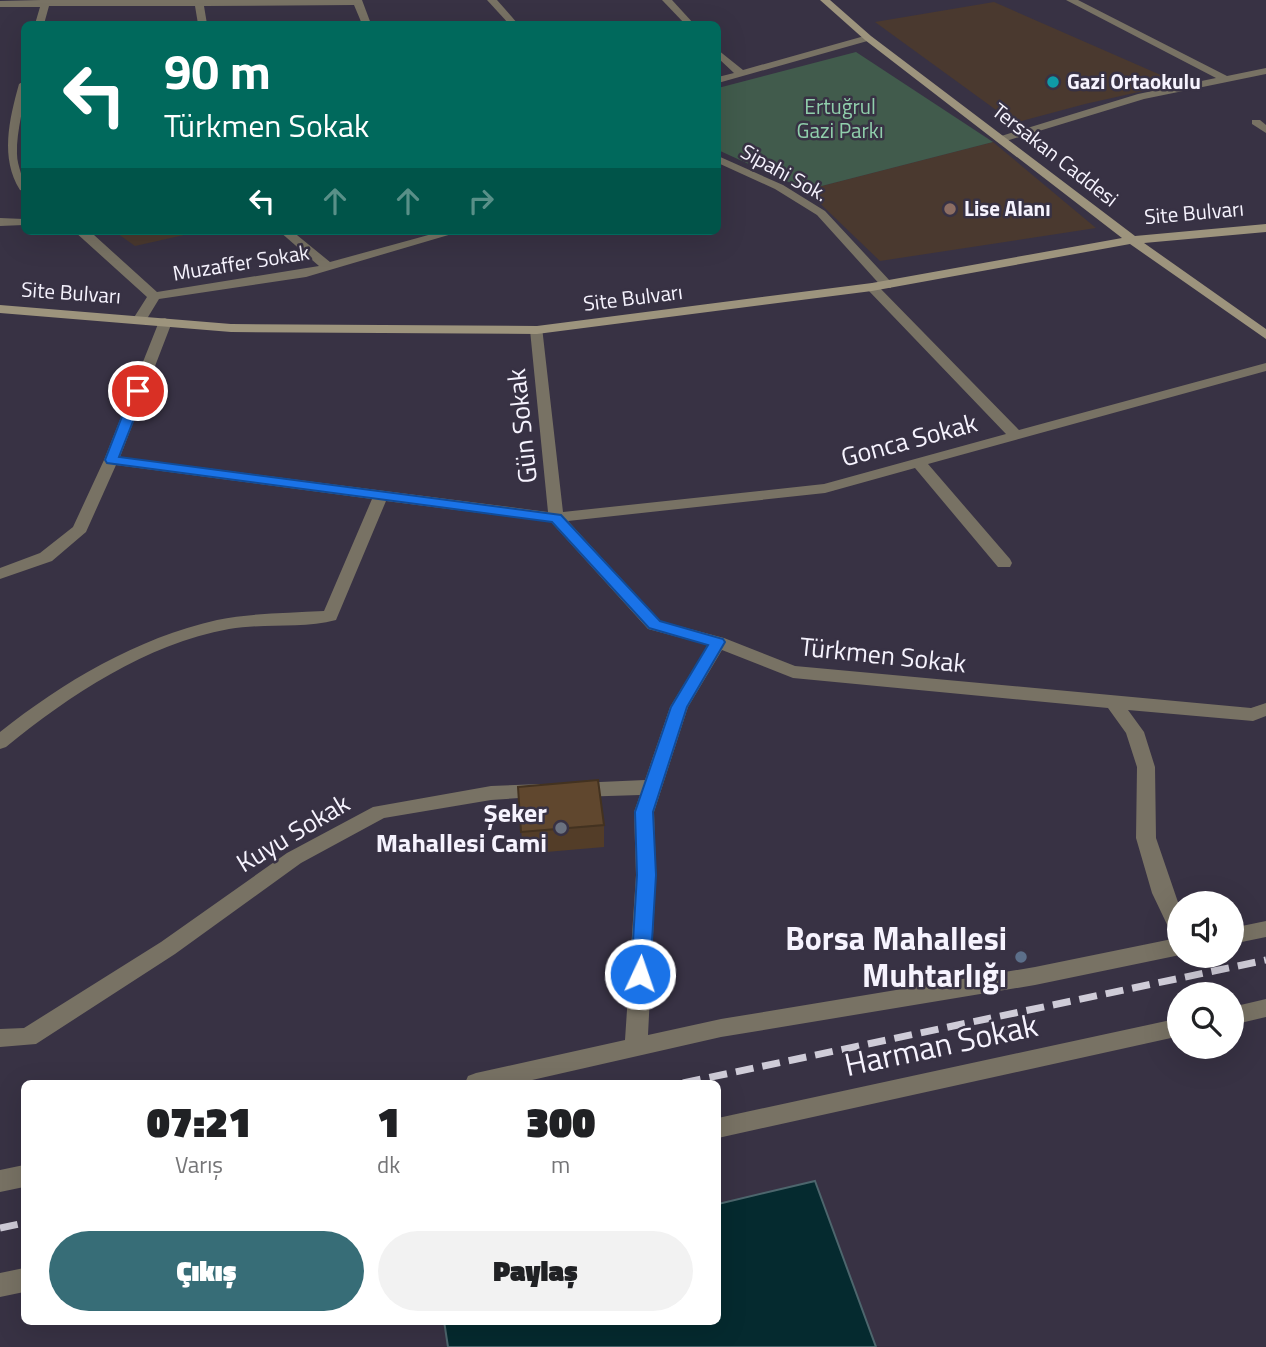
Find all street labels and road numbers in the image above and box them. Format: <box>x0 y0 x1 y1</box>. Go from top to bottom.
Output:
street label: Tersakan Caddesi <box>986 95 1126 214</box>
street label: Sipahi Sok. <box>735 135 834 209</box>
street label: Site Bulvarı <box>1143 192 1245 232</box>
street label: Muzaffer Sokak <box>170 235 312 289</box>
street label: Site Bulvarı <box>20 273 122 311</box>
street label: Site Bulvarı <box>581 275 684 319</box>
street label: Gün Sokak <box>496 367 547 485</box>
street label: Gonca Sokak <box>836 403 981 476</box>
street label: Türkmen Sokak <box>798 626 968 683</box>
street label: Kuyu Sokak <box>229 783 357 882</box>
street label: Harman Sokak <box>840 1000 1042 1088</box>

